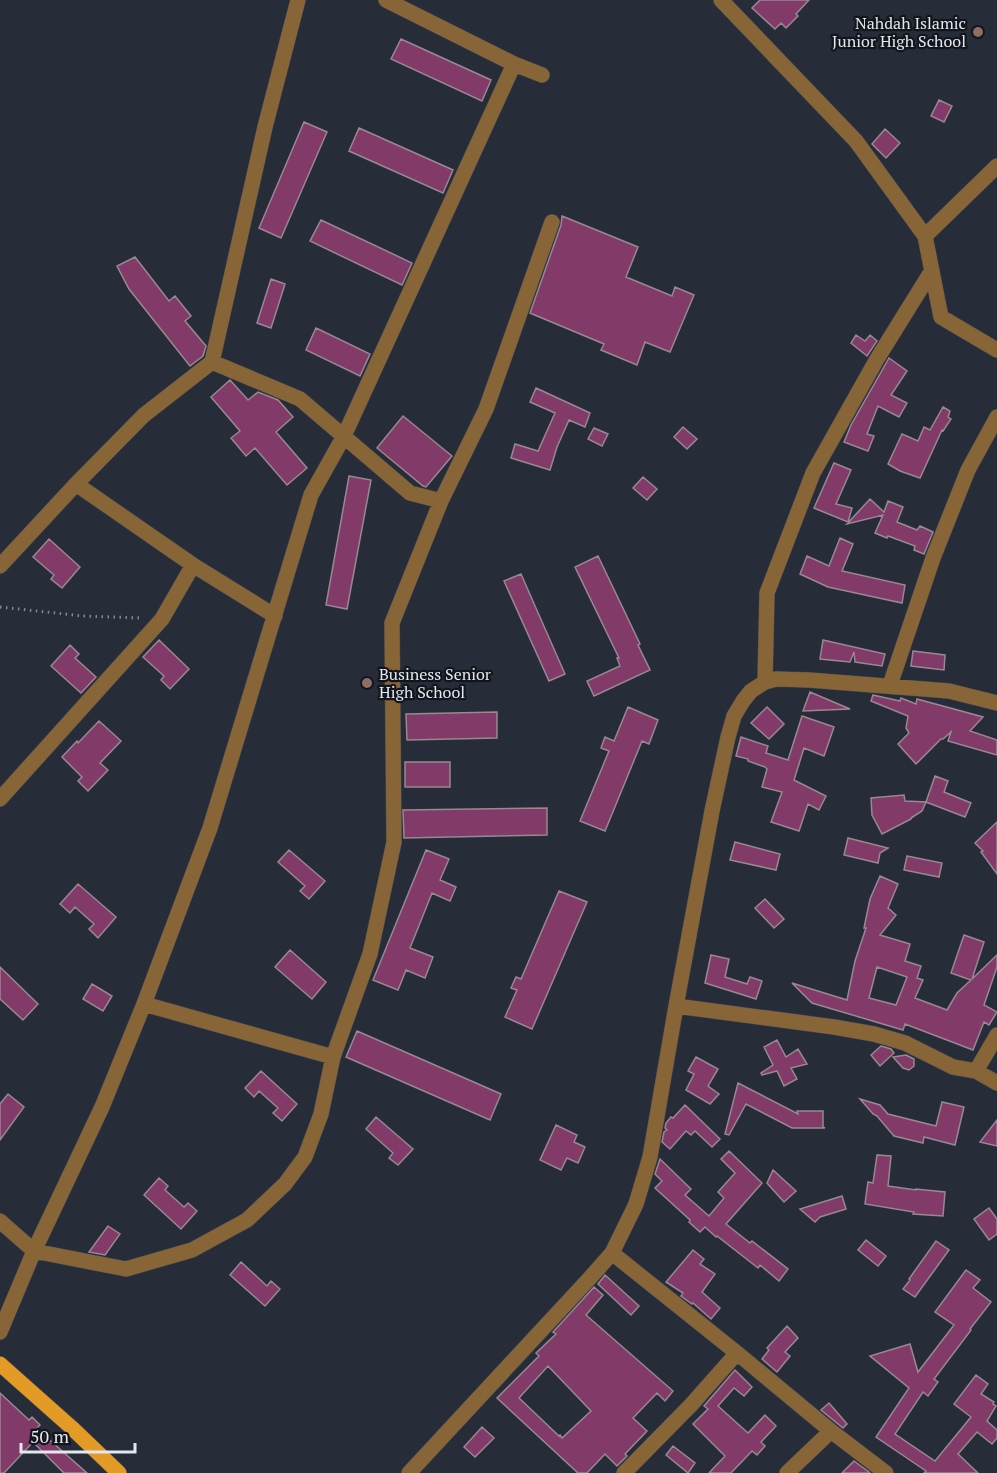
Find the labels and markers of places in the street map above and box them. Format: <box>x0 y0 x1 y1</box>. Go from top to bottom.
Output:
place label: Nahdah Islamic Junior High School <box>832 12 966 52</box>
marker: Nahdah Islamic Junior High School <box>971 25 985 39</box>
place label: Business Senior High School <box>379 663 492 703</box>
marker: Business Senior High School <box>360 676 374 690</box>

